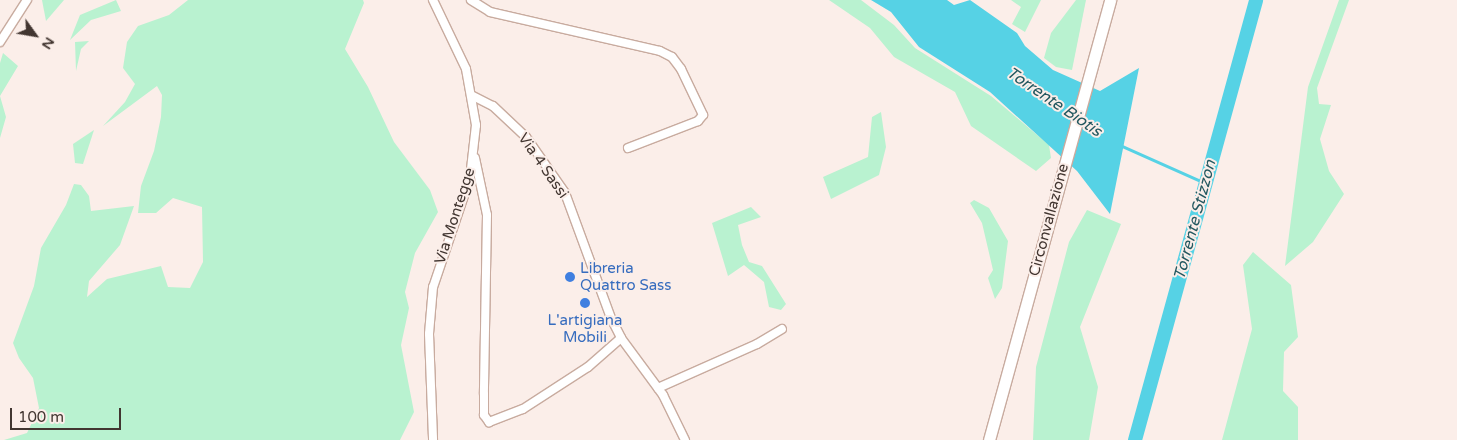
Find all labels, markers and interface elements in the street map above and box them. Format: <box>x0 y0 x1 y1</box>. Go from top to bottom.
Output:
north arrow <box>10 10 60 60</box>
text: N <box>38 34 58 52</box>
water label: Torrente Biotis <box>1003 63 1105 141</box>
street label: Via 4 Sassi <box>514 130 572 202</box>
water label: Torrente Stizzon <box>1170 158 1220 282</box>
street label: Circonvallazione <box>1025 162 1073 278</box>
street label: Via Montegge <box>431 166 479 266</box>
place label: Libreria Quattro Sass <box>580 259 672 294</box>
marker: Libreria Quattro Sass <box>564 271 576 283</box>
marker: L'artigiana Mobili <box>579 297 591 309</box>
place label: L'artigiana Mobili <box>548 311 622 346</box>
scale bar <box>12 398 124 430</box>
text: 100 m <box>18 408 64 426</box>

